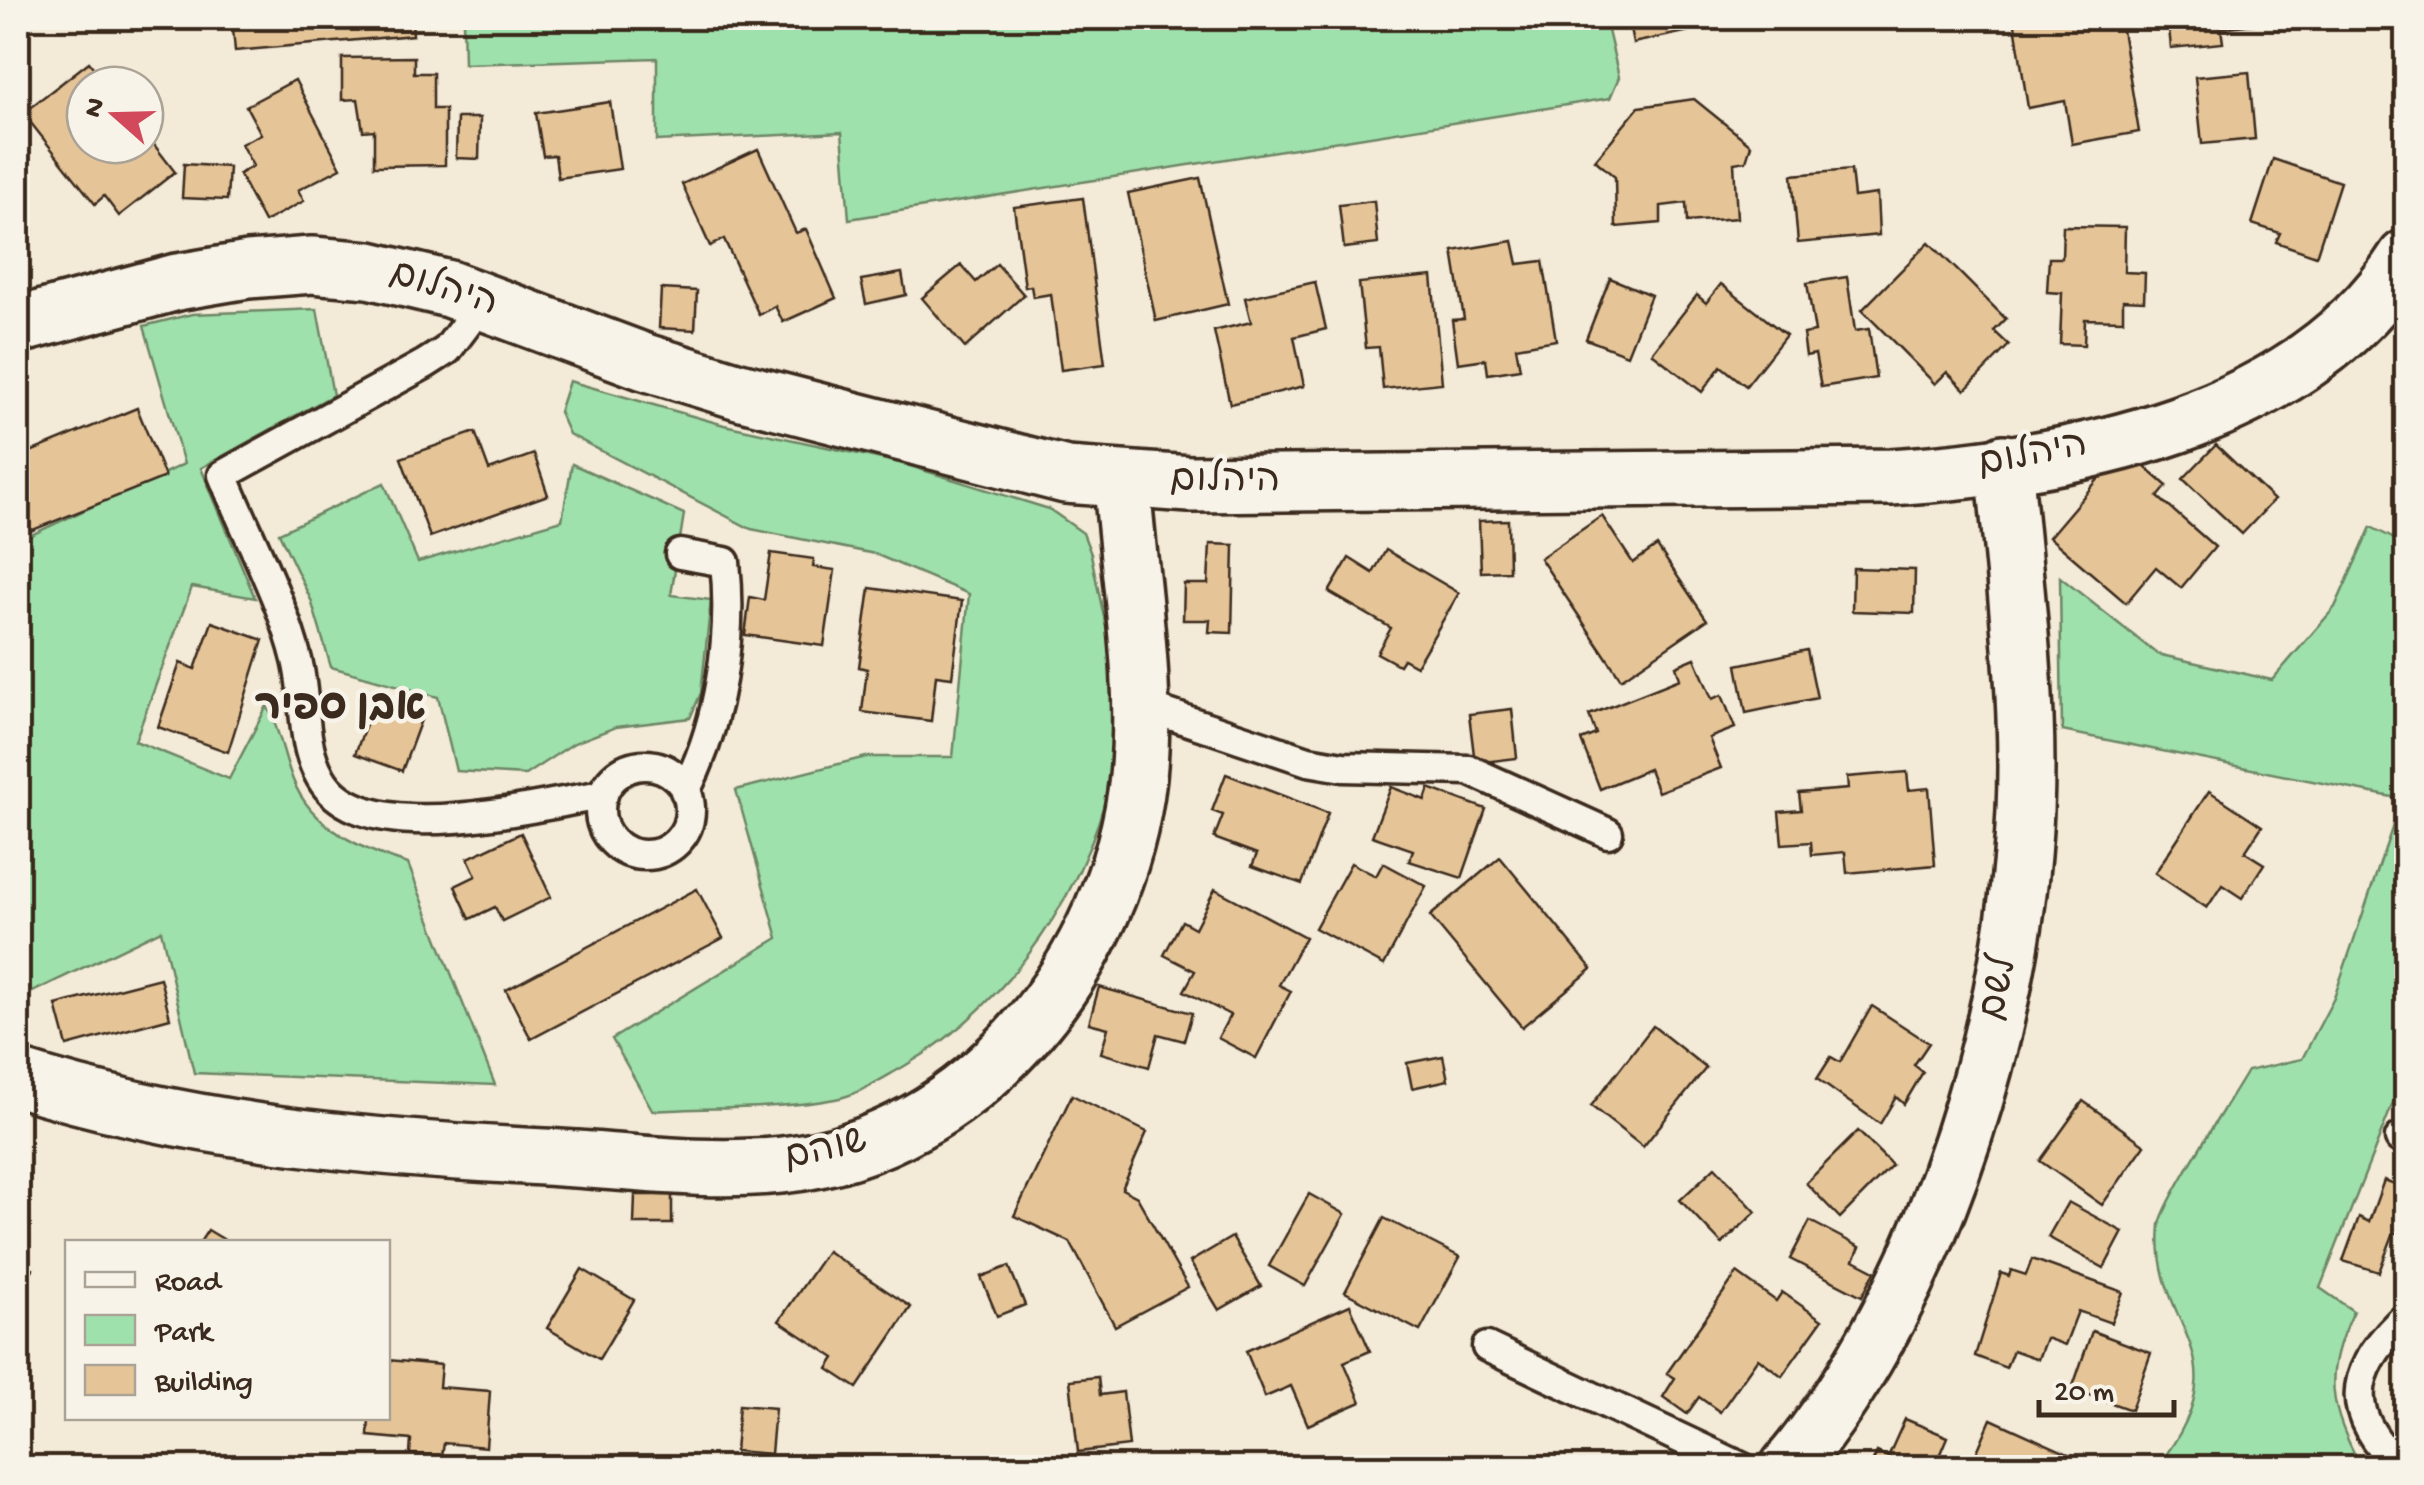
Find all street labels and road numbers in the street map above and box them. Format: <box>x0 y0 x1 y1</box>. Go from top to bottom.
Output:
street label: היהלום <box>384 251 503 328</box>
street label: היהלום <box>1974 422 2092 489</box>
street label: היהלום <box>1170 458 1280 505</box>
street label: לשם <box>1970 951 2030 1025</box>
street label: שוהם <box>780 1121 872 1183</box>

